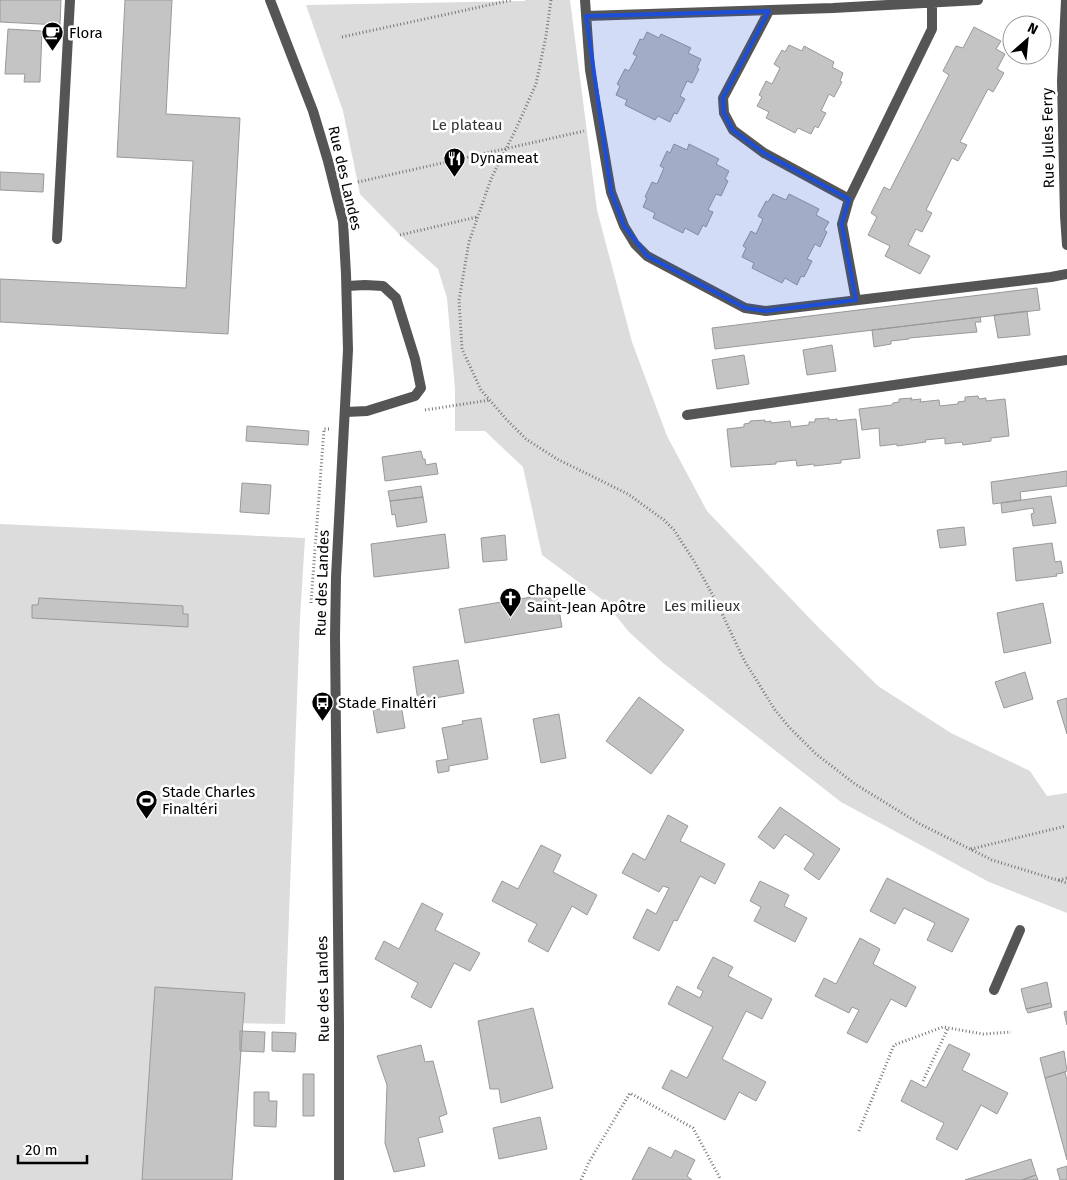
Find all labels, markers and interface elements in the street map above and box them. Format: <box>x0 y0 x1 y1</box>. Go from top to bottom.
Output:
north arrow <box>1002 15 1052 65</box>
text: N <box>1025 19 1041 39</box>
cafe icon: Flora <box>41 21 65 52</box>
place label: Flora <box>69 24 103 42</box>
street label: Rue Jules Ferry <box>1038 87 1058 189</box>
park label: Le plateau <box>432 116 502 134</box>
street label: Rue des Landes <box>324 124 366 232</box>
restaurant icon: Dynameat <box>442 146 466 177</box>
place label: Dynameat <box>470 149 539 167</box>
street label: Rue des Landes <box>311 529 333 637</box>
place label: Chapelle Saint-Jean Apôtre <box>527 581 646 616</box>
church icon: Chapelle Saint-Jean Apôtre <box>499 587 523 618</box>
park label: Les milieux <box>664 597 741 615</box>
bus stop icon: Stade Finaltéri <box>310 691 334 722</box>
place label: Stade Finaltéri <box>338 694 436 712</box>
place label: Stade Charles Finaltéri <box>162 783 255 818</box>
sports icon: Stade Charles Finaltéri <box>134 789 158 820</box>
street label: Rue des Landes <box>313 936 333 1042</box>
scale bar <box>18 1132 86 1164</box>
text: 20 m <box>25 1141 58 1159</box>

